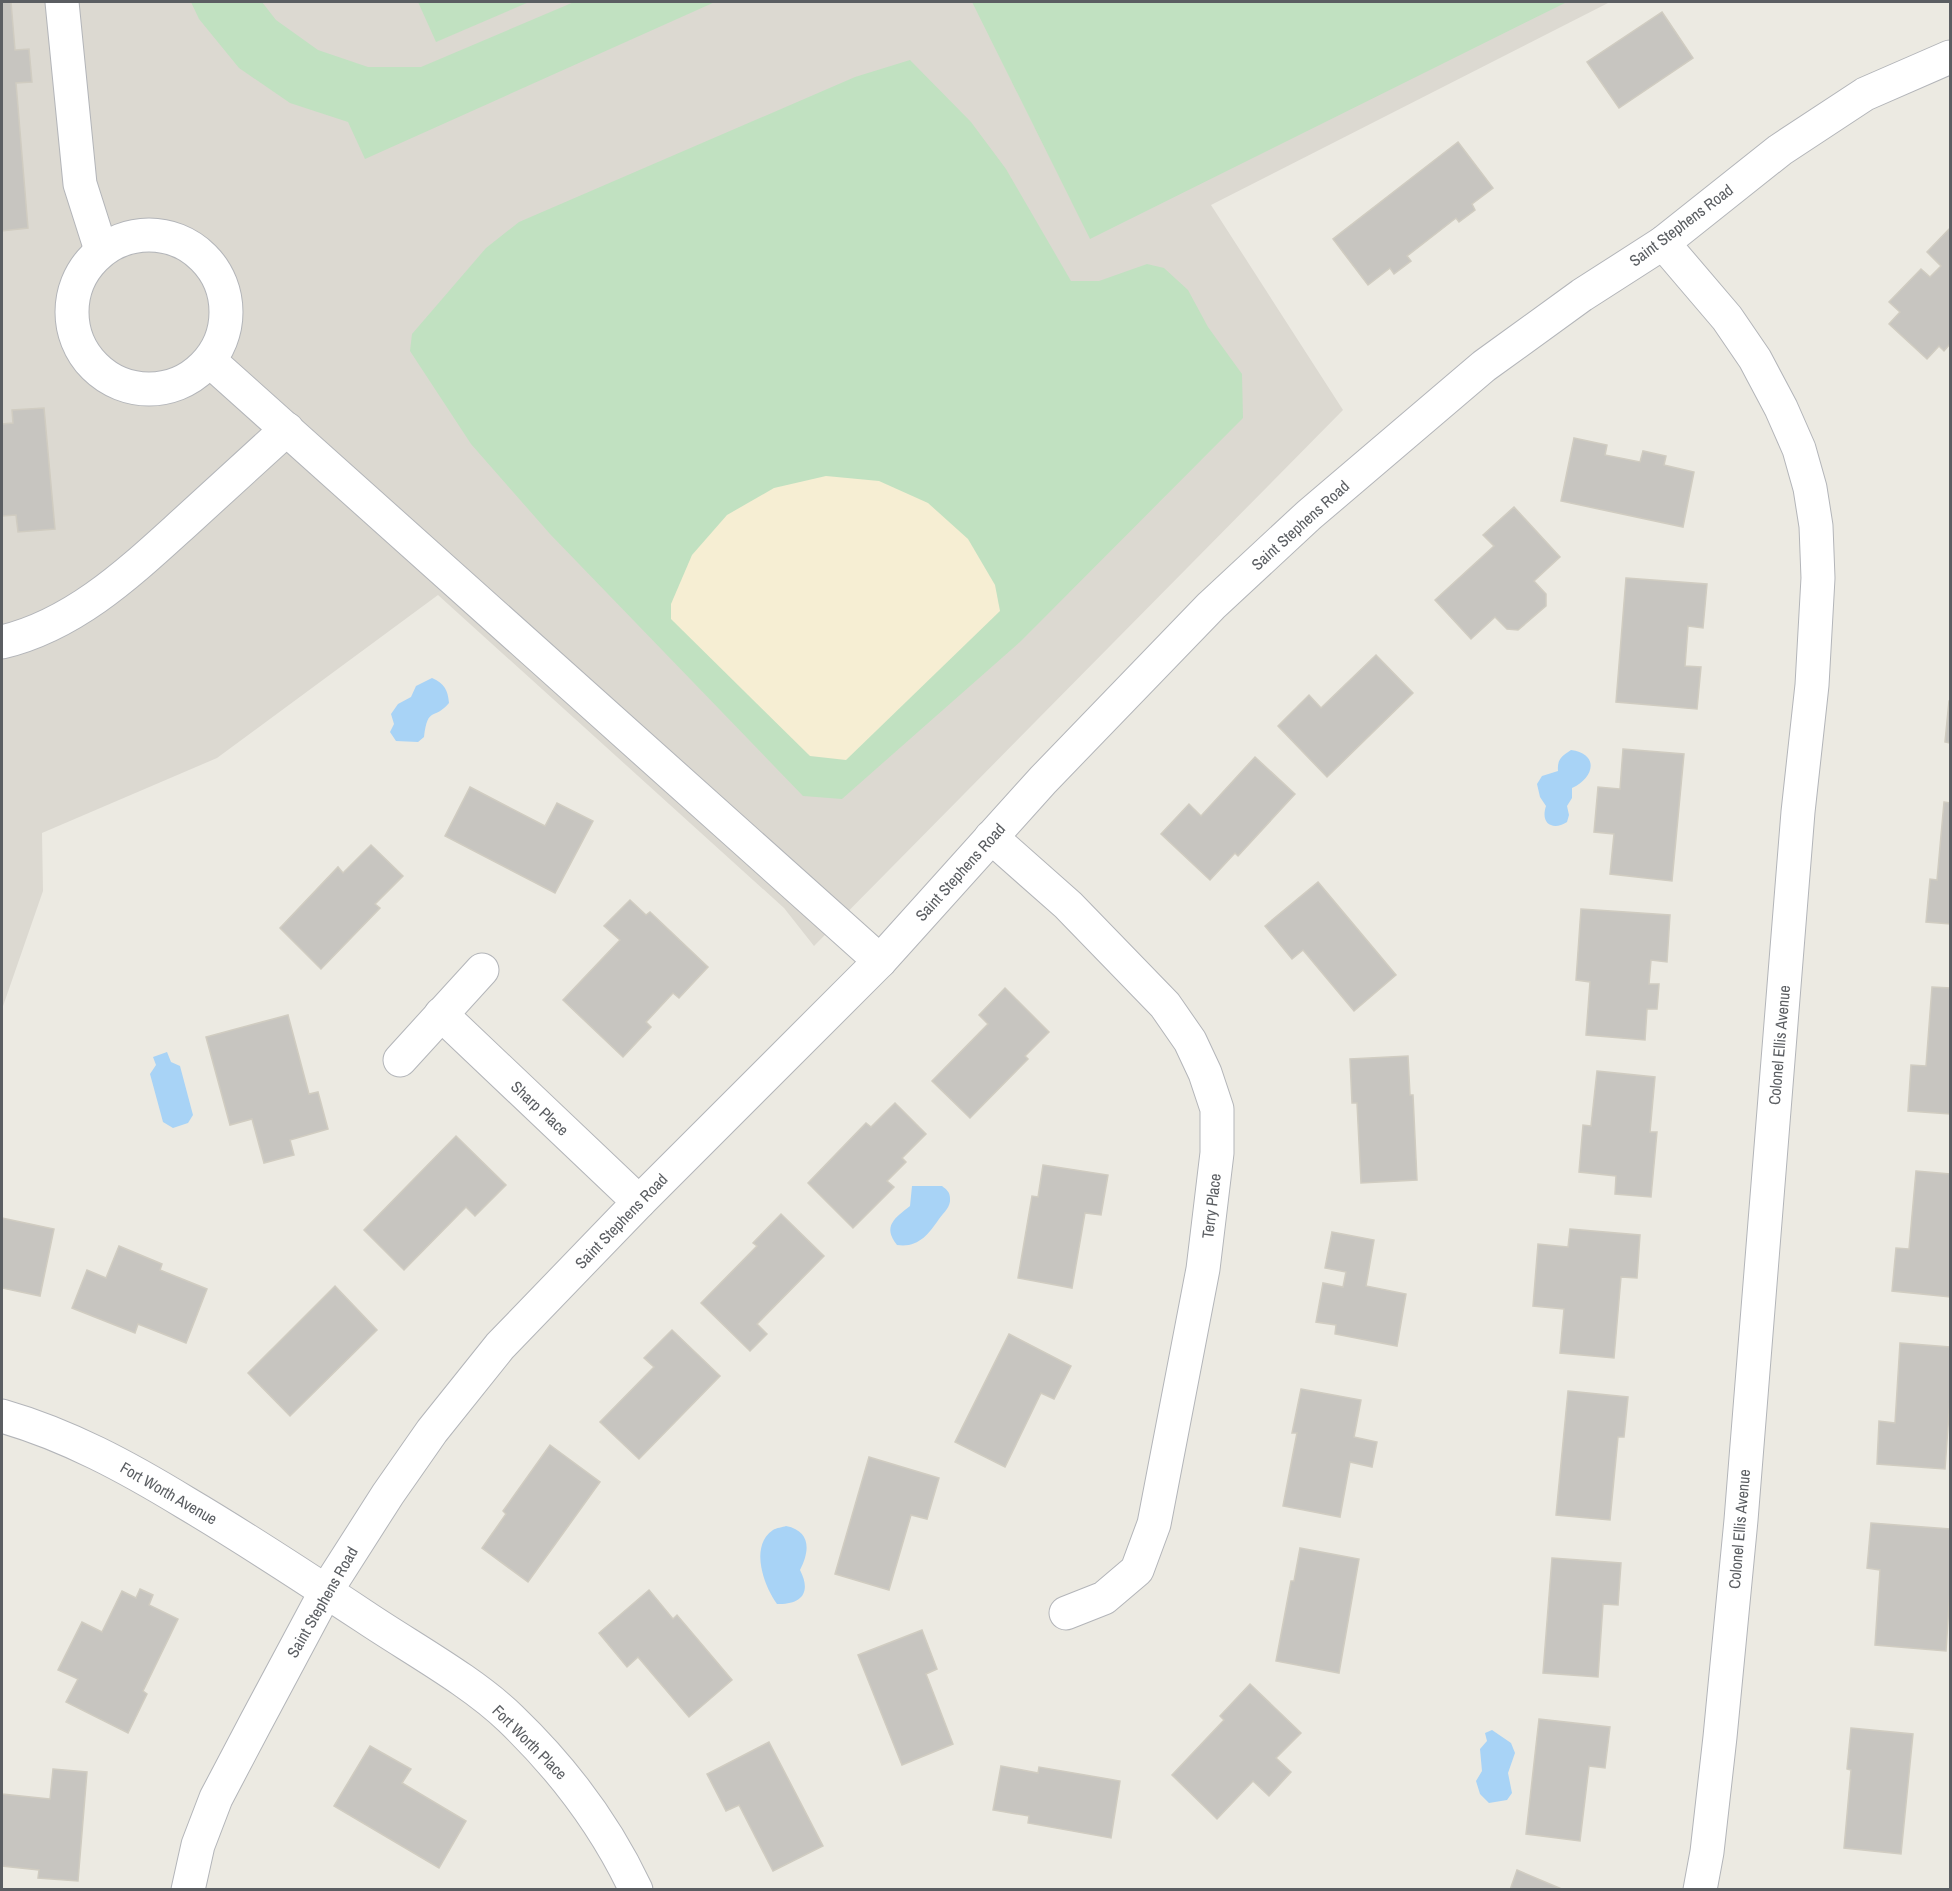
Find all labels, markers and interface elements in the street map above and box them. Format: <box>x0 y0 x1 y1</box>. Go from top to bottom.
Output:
street label: Saint Stephens Road <box>1625 179 1737 271</box>
street label: Saint Stephens Road <box>1246 475 1354 575</box>
street label: Saint Stephens Road <box>910 818 1010 926</box>
street label: Colonel Ellis Avenue <box>1763 984 1795 1106</box>
street label: Sharp Place <box>506 1076 574 1140</box>
street label: Saint Stephens Road <box>570 1168 672 1274</box>
street label: Terry Place <box>1196 1172 1226 1240</box>
street label: Fort Worth Avenue <box>117 1456 221 1530</box>
street label: Colonel Ellis Avenue <box>1723 1468 1755 1590</box>
street label: Saint Stephens Road <box>281 1542 363 1662</box>
street label: Fort Worth Place <box>488 1700 572 1784</box>

